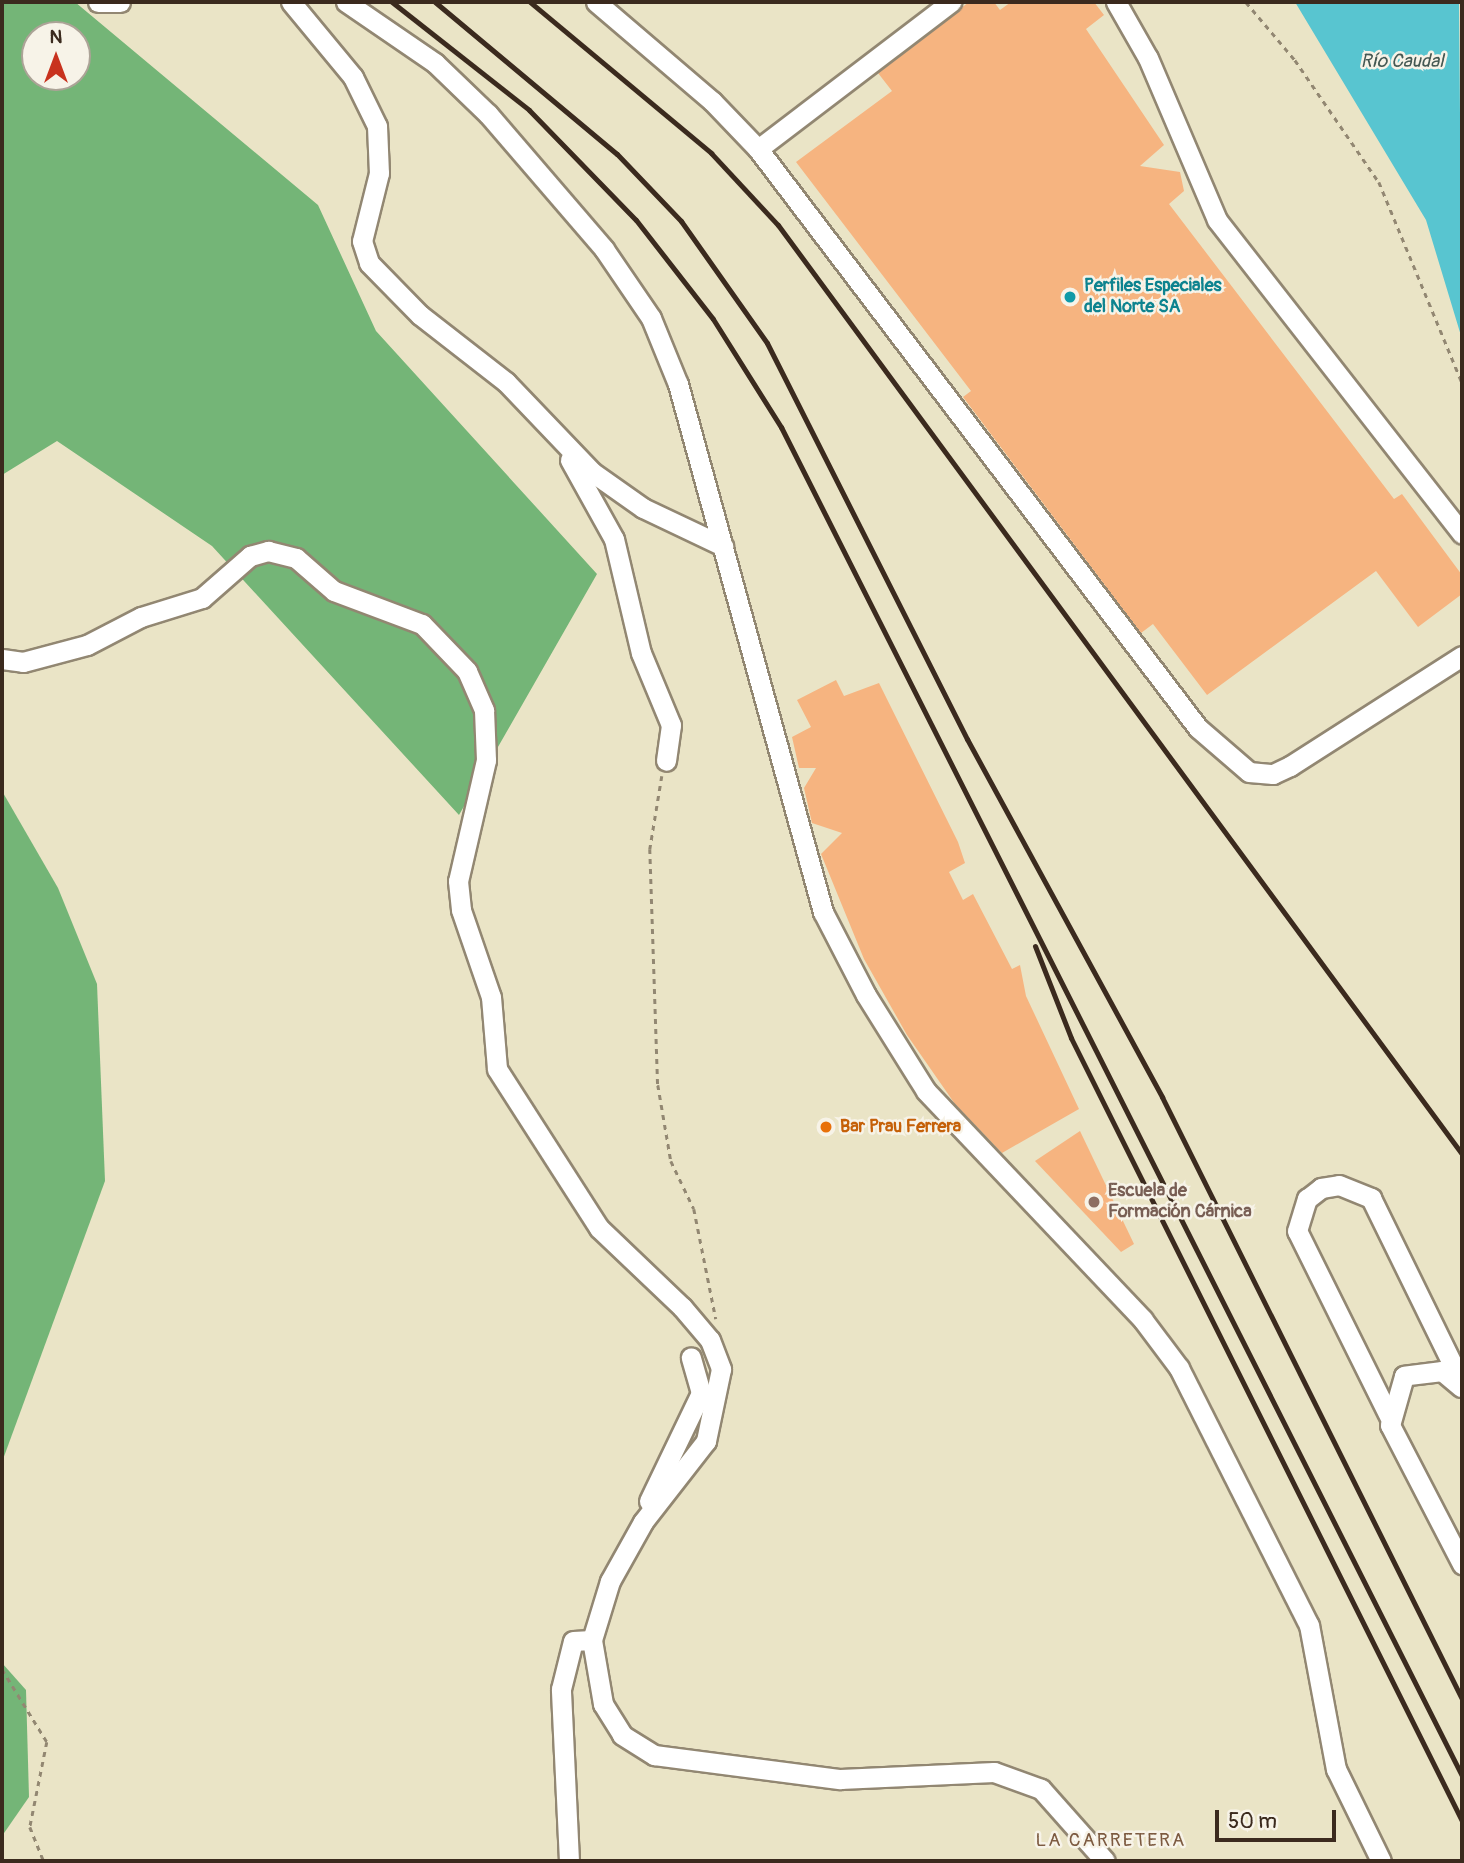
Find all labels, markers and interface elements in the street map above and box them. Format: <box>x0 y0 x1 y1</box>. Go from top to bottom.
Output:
north arrow <box>21 21 91 91</box>
text: N <box>50 25 62 49</box>
water label: Río Caudal <box>1360 51 1444 73</box>
place label: Perfiles Especiales del Norte SA <box>1084 276 1222 318</box>
marker: Perfiles Especiales del Norte SA <box>1062 289 1078 305</box>
place label: Bar Prau Ferrera <box>840 1116 961 1138</box>
marker: Bar Prau Ferrera <box>818 1119 834 1135</box>
place label: Escuela de Formación Cárnica <box>1108 1181 1252 1224</box>
marker: Escuela de Formación Cárnica <box>1086 1194 1102 1210</box>
scale bar <box>1219 1797 1340 1841</box>
text: 50 m <box>1228 1808 1277 1835</box>
district label: LA CARRETERA <box>1037 1830 1185 1852</box>

